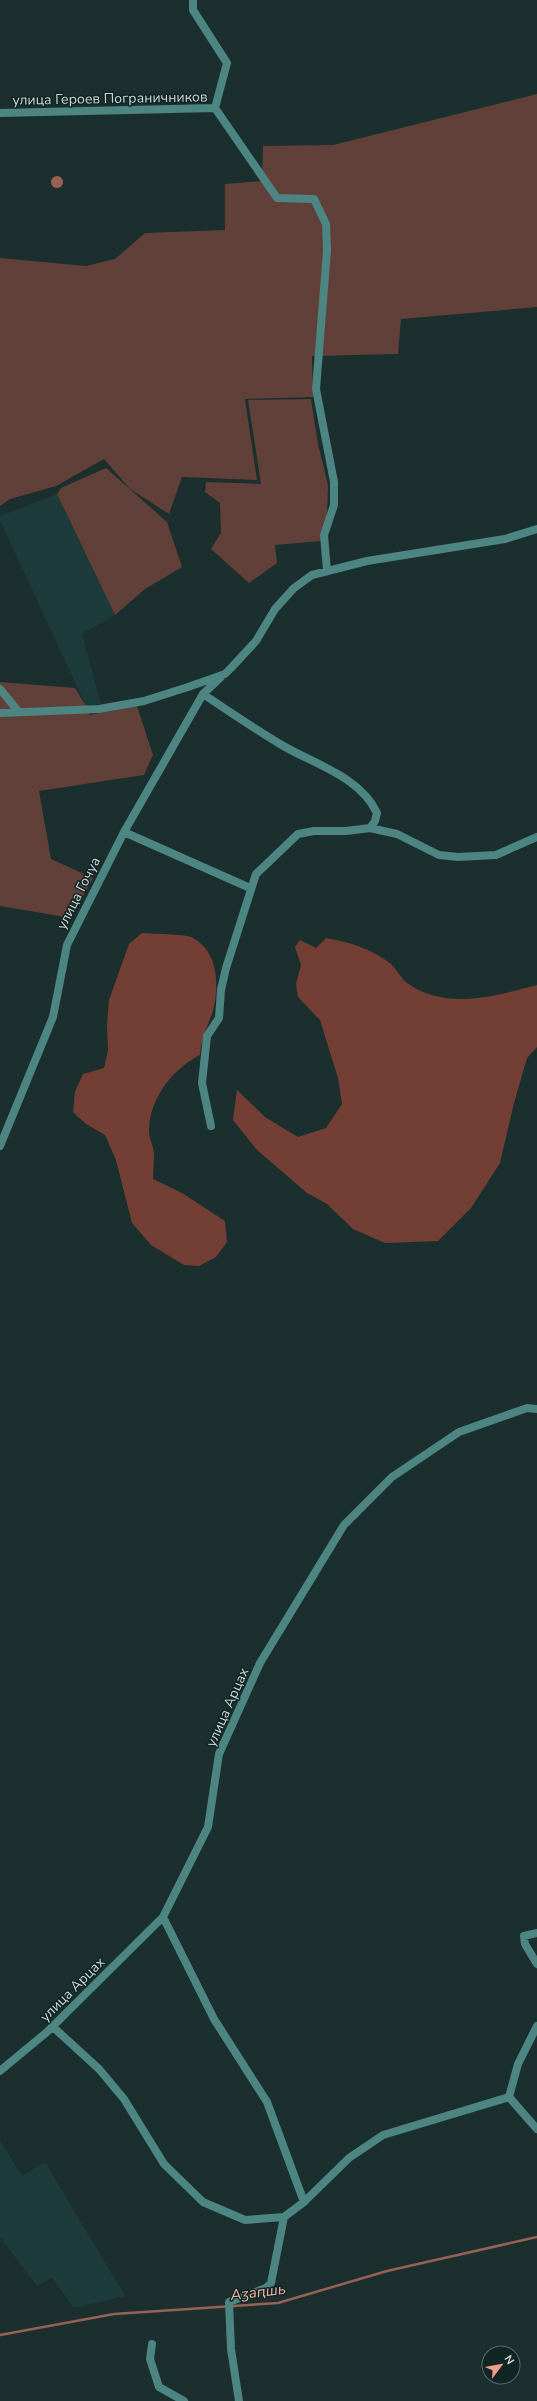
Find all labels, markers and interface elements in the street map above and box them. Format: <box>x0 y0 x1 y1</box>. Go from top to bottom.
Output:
street label: улица Героев Пограничников <box>12 87 208 110</box>
street label: улица Гочуа <box>52 854 105 933</box>
street label: улица Арцах <box>202 1664 254 1750</box>
street label: улица Арцах <box>36 1952 109 2026</box>
water label: Аӡаԥшь <box>228 2279 287 2305</box>
north arrow <box>481 2345 521 2385</box>
text: N <box>501 2352 518 2367</box>

